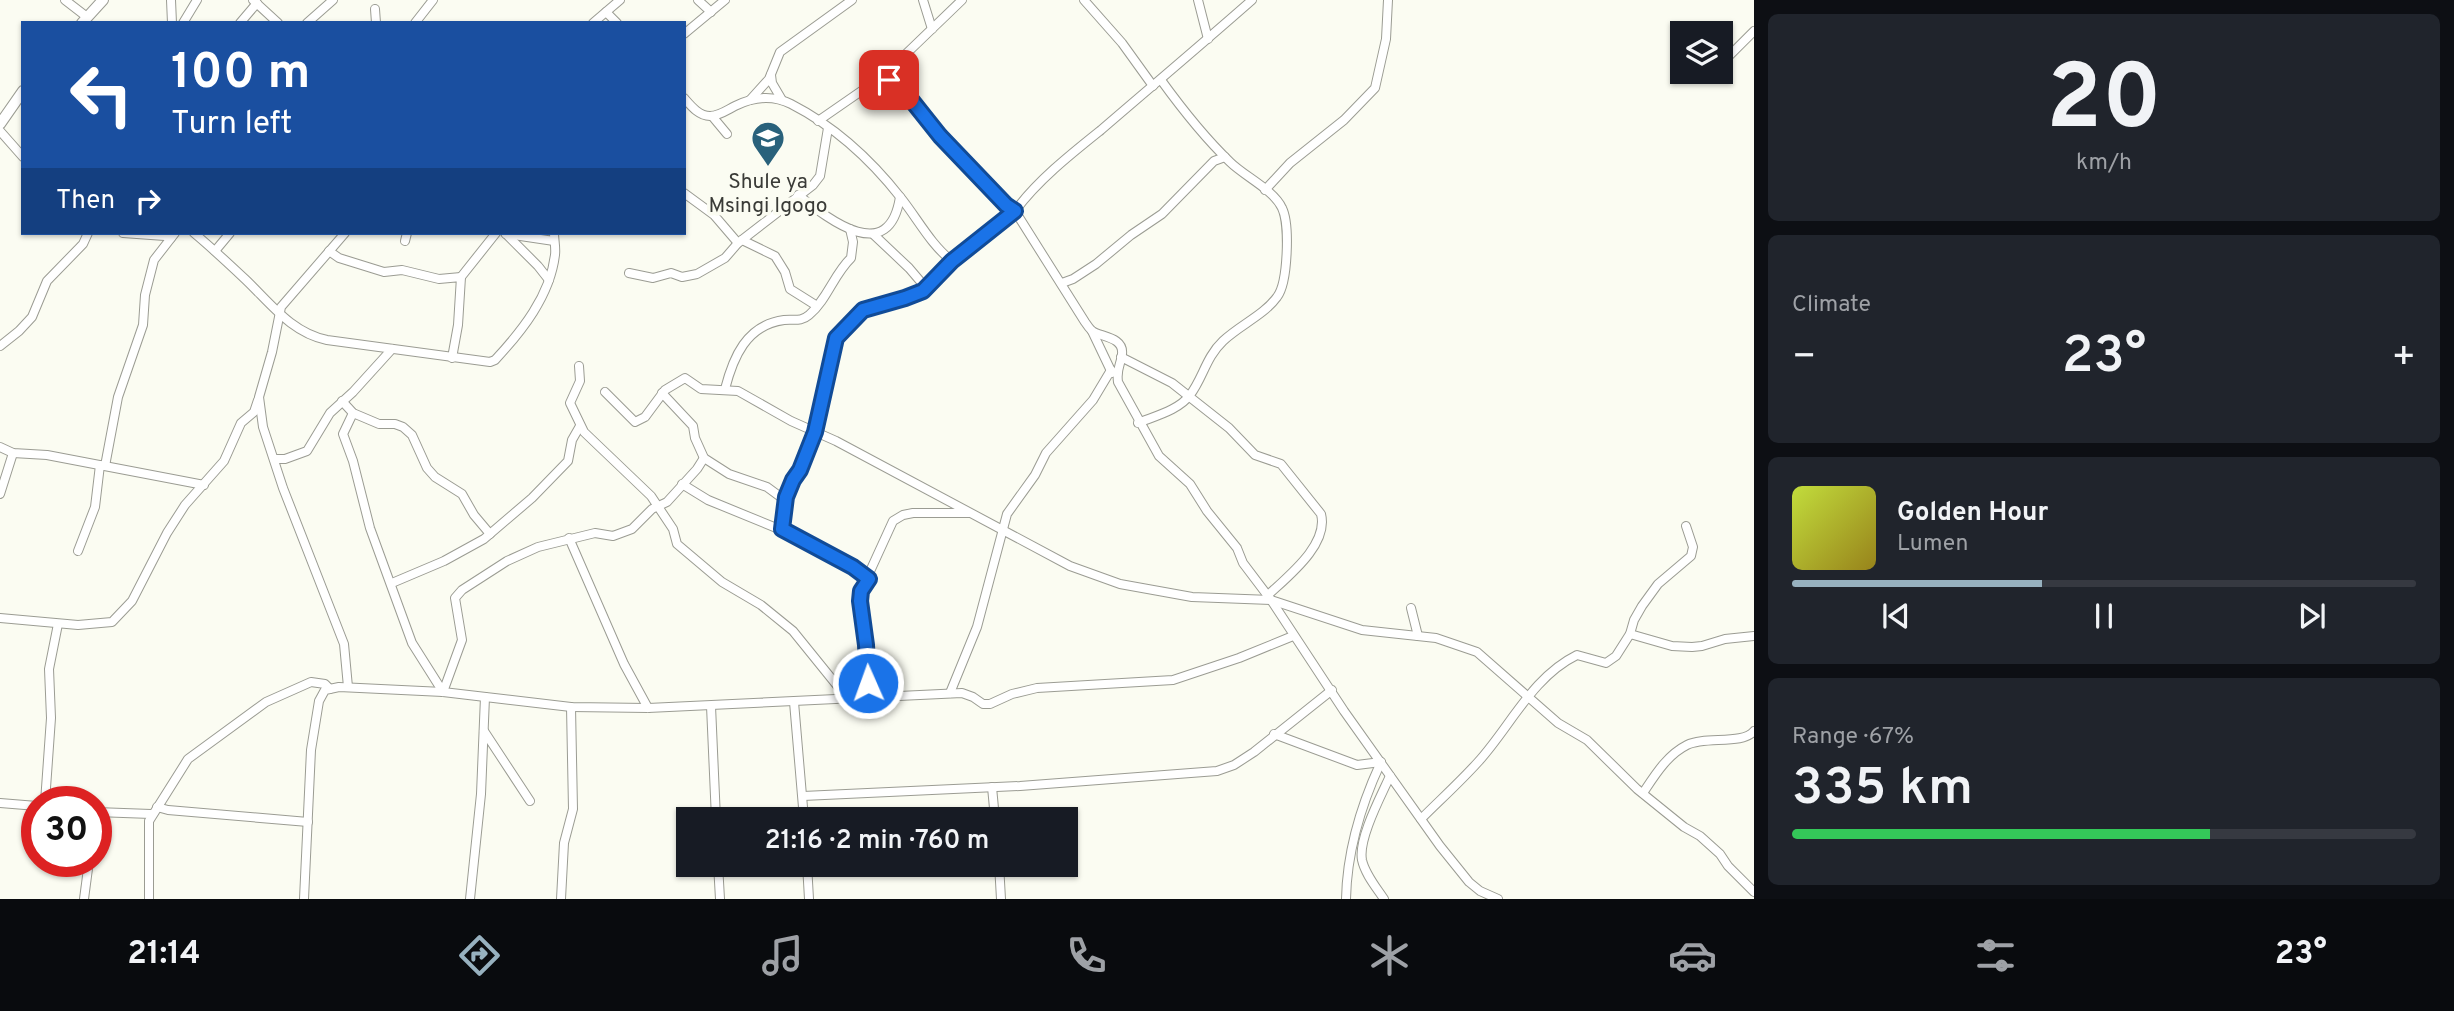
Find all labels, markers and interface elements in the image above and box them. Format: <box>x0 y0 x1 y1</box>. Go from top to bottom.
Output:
map controls <box>1670 21 1733 84</box>
button: layers <box>1670 21 1733 84</box>
text: 100 m <box>171 44 310 106</box>
text: 20 <box>2046 46 2162 161</box>
icon: left <box>56 49 147 140</box>
pin <box>859 50 919 110</box>
icon: arrive <box>870 61 908 99</box>
text: Turn left <box>171 105 292 145</box>
school or university icon: Shule ya Msingi Igogo <box>749 119 787 168</box>
text: km/h <box>2076 149 2132 178</box>
place label: Shule ya Msingi Igogo <box>708 169 828 220</box>
icon: right <box>129 182 167 220</box>
text: Then <box>56 185 115 218</box>
text: Climate <box>1792 291 1871 320</box>
text: 23° <box>2062 325 2146 391</box>
text: − <box>1792 334 1817 383</box>
text: + <box>2391 334 2416 383</box>
text: Golden Hour <box>1897 497 2048 530</box>
text: Lumen <box>1897 530 1968 559</box>
icon: previous <box>1877 597 1915 635</box>
icon: pause <box>2085 597 2123 635</box>
icon: next <box>2293 597 2331 635</box>
position arrow <box>831 646 905 720</box>
text: Range · 67% <box>1792 723 1914 752</box>
text: 335 km <box>1792 757 1973 823</box>
speed limit sign: 30 <box>21 786 112 877</box>
text: 21:16 · 2 min · 760 m <box>765 825 989 858</box>
icon: directions <box>455 931 504 980</box>
icon: music <box>758 931 807 980</box>
icon: phone <box>1062 931 1111 980</box>
icon: climate <box>1365 931 1414 980</box>
icon: car <box>1668 931 1717 980</box>
icon: filters <box>1971 931 2020 980</box>
text: 21:14 <box>127 935 201 975</box>
text: 23° <box>2275 935 2327 975</box>

